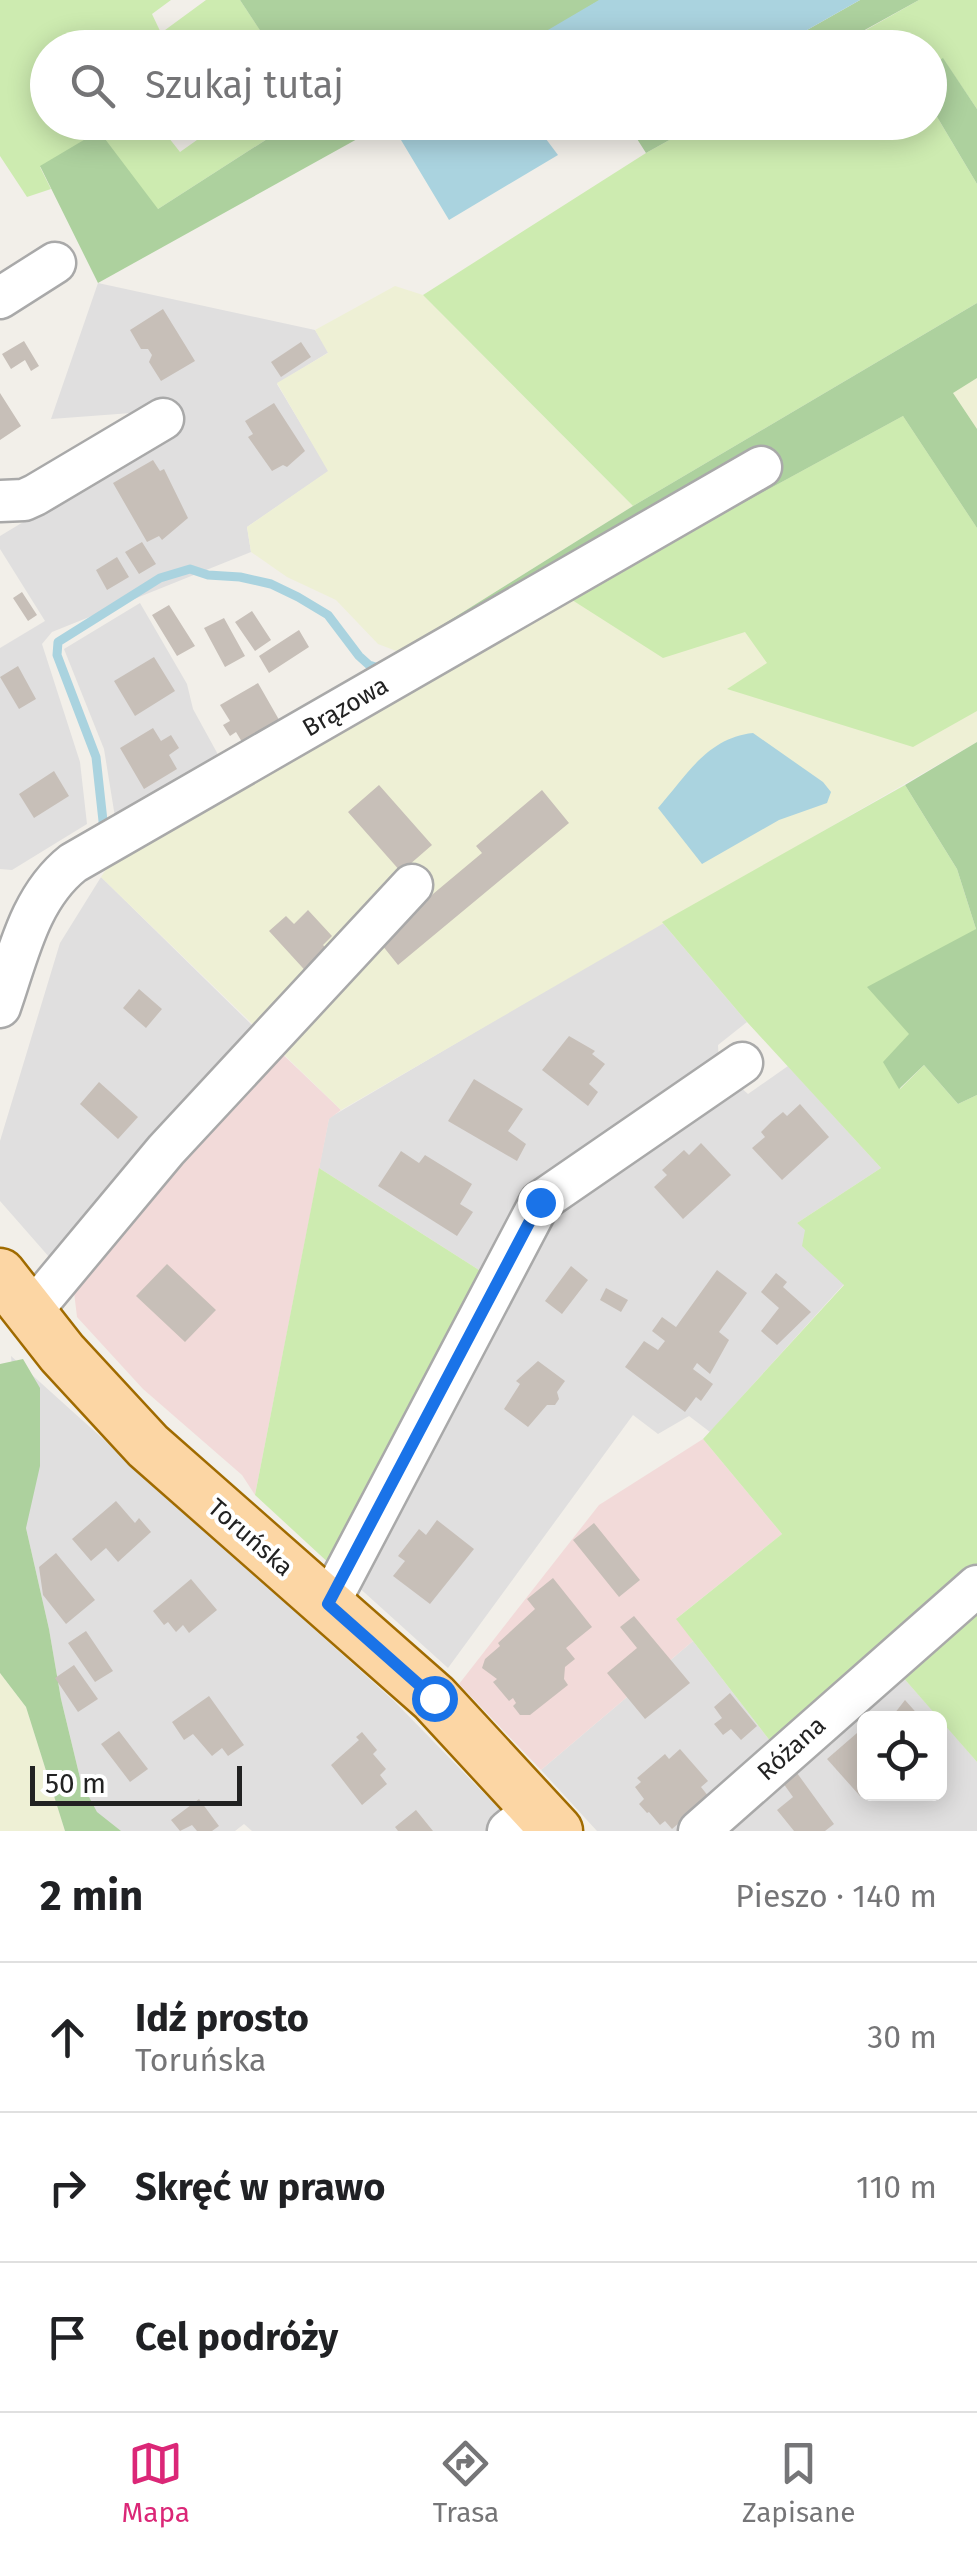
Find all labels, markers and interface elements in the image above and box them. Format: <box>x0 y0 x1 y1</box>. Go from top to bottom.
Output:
search box <box>30 30 947 140</box>
icon: search <box>65 58 120 113</box>
text: Szukaj tutaj <box>145 62 344 108</box>
street label: Brązowa <box>297 670 394 743</box>
route end <box>518 1180 564 1226</box>
street label: Toruńska <box>202 1493 299 1583</box>
route start <box>412 1676 458 1722</box>
street label: Różana <box>751 1710 832 1787</box>
map controls <box>857 1711 947 1801</box>
button: locate <box>857 1711 947 1801</box>
scale bar <box>30 1761 242 1806</box>
text: 50 m <box>45 1767 106 1800</box>
text: 2 min <box>40 1871 143 1921</box>
text: Pieszo · 140 m <box>735 1877 937 1915</box>
text: Idź prosto <box>135 1995 309 2041</box>
icon: ahead <box>40 2010 95 2065</box>
text: 30 m <box>867 2018 937 2056</box>
text: Toruńska <box>135 2041 266 2079</box>
icon: right <box>40 2160 95 2215</box>
text: Skręć w prawo <box>135 2164 385 2210</box>
text: 110 m <box>856 2168 937 2206</box>
icon: arrive <box>40 2310 95 2365</box>
text: Cel podróży <box>135 2314 338 2360</box>
tab: Mapa <box>121 2436 190 2529</box>
tab: Trasa <box>433 2436 499 2529</box>
tab: Zapisane <box>742 2436 856 2529</box>

